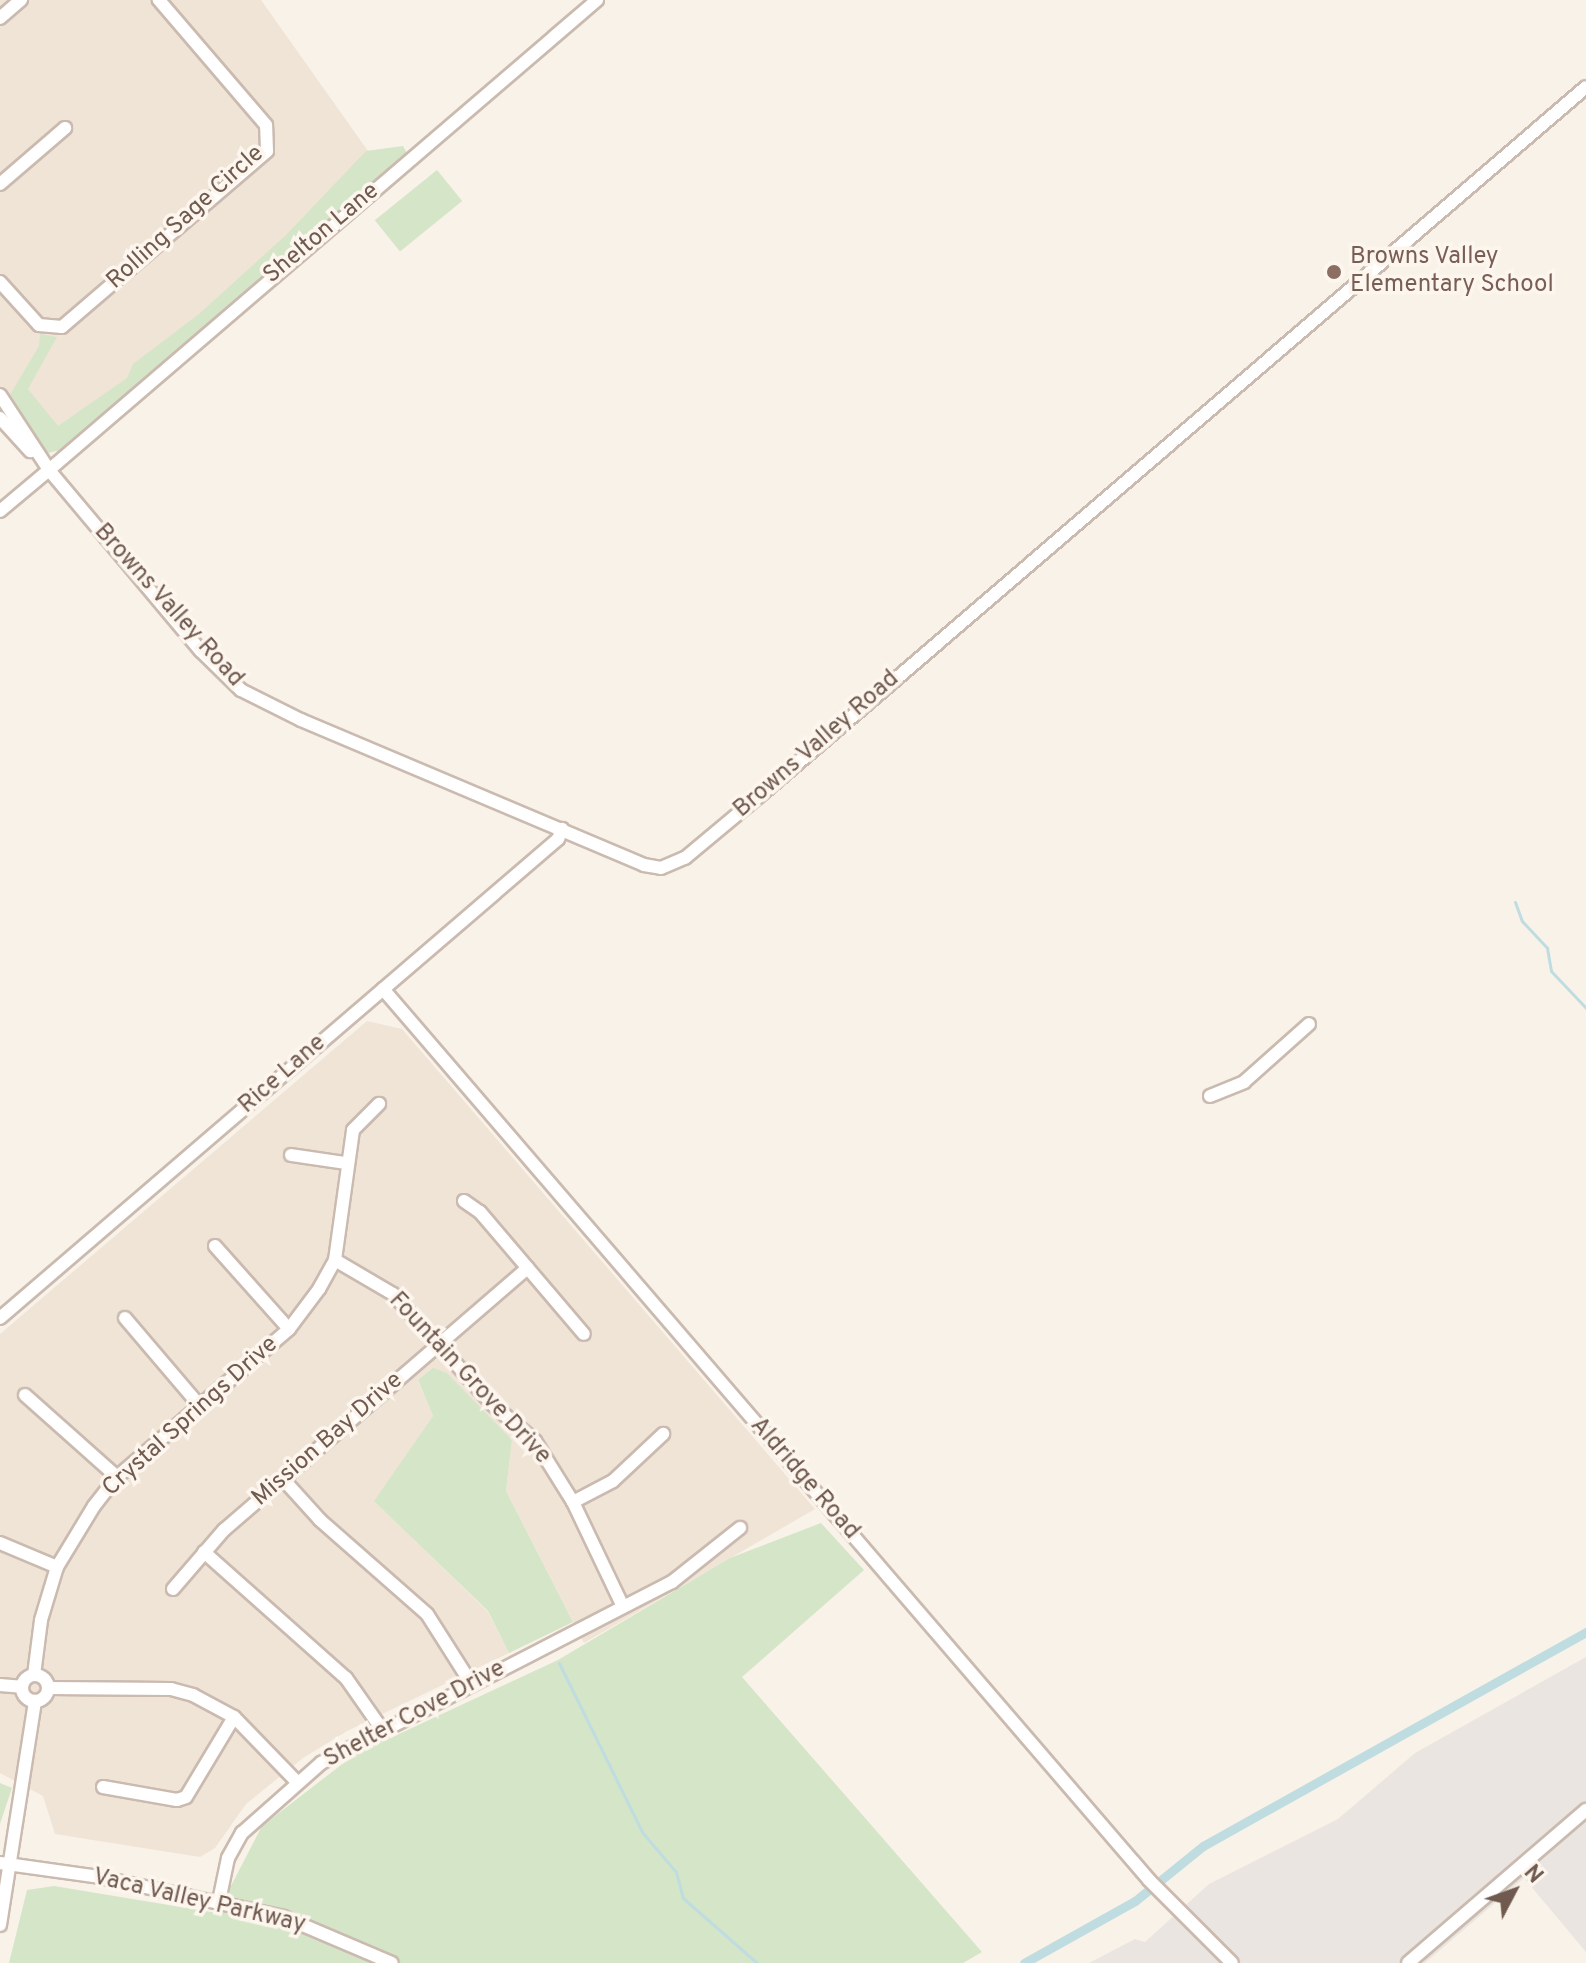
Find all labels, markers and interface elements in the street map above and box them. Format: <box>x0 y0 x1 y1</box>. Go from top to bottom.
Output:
street label: Rolling Sage Circle <box>102 140 270 296</box>
street label: Shelton Lane <box>258 177 386 291</box>
place label: Browns Valley Elementary School <box>1350 244 1554 300</box>
marker: Browns Valley Elementary School <box>1325 263 1343 281</box>
street label: Browns Valley Road <box>87 518 249 694</box>
street label: Browns Valley Road <box>728 665 906 825</box>
street label: Rice Lane <box>234 1029 332 1121</box>
street label: Fountain Grove Drive <box>382 1287 556 1471</box>
street label: Crystal Springs Drive <box>97 1331 285 1503</box>
street label: Mission Bay Drive <box>247 1367 409 1513</box>
street label: Aldridge Road <box>743 1412 865 1546</box>
street label: Shelter Cove Drive <box>320 1655 510 1775</box>
north arrow <box>1474 1851 1554 1931</box>
text: N <box>1517 1860 1548 1890</box>
street label: Vaca Valley Parkway <box>89 1863 309 1941</box>

